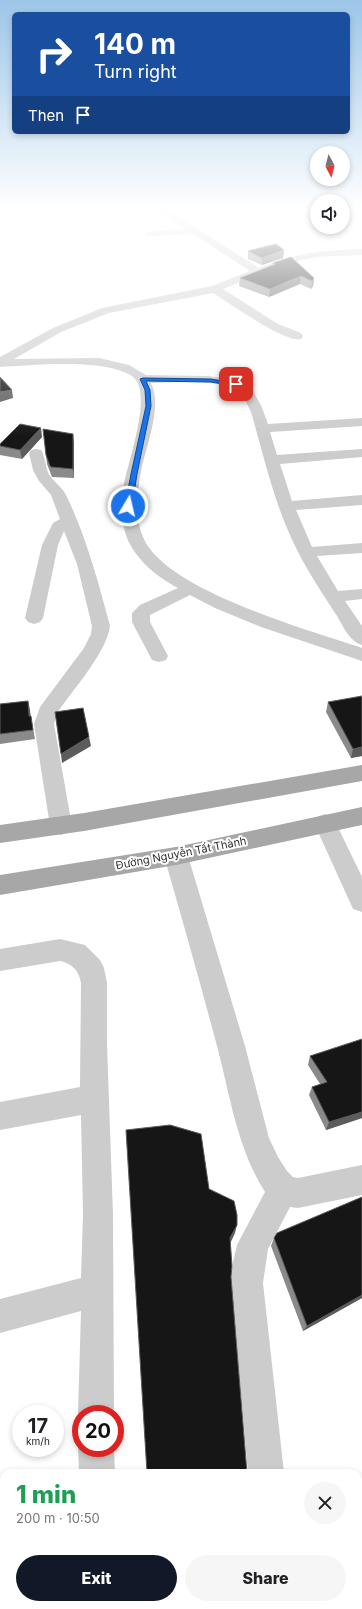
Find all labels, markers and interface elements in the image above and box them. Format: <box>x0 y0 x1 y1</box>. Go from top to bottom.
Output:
text: 140 m <box>94 27 176 61</box>
icon: right <box>28 28 80 80</box>
text: Turn right <box>94 61 177 82</box>
icon: arrive <box>72 104 94 126</box>
text: Then <box>28 106 64 125</box>
north arrow <box>310 146 350 186</box>
map controls <box>310 146 350 234</box>
button: sound <box>310 194 350 234</box>
pin <box>219 367 253 401</box>
icon: arrive <box>225 373 247 395</box>
position arrow <box>107 485 149 527</box>
street label: Đường Nguyễn Tất Thành <box>114 832 247 873</box>
speed limit sign: 20 <box>72 1405 124 1457</box>
text: 17 <box>28 1414 48 1438</box>
text: km/h <box>26 1435 50 1447</box>
text: 1 min <box>16 1480 76 1509</box>
button: close <box>304 1482 346 1524</box>
text: 200 m · 10:50 <box>16 1510 100 1526</box>
button: Exit <box>16 1555 177 1601</box>
button: Share <box>185 1555 346 1601</box>

